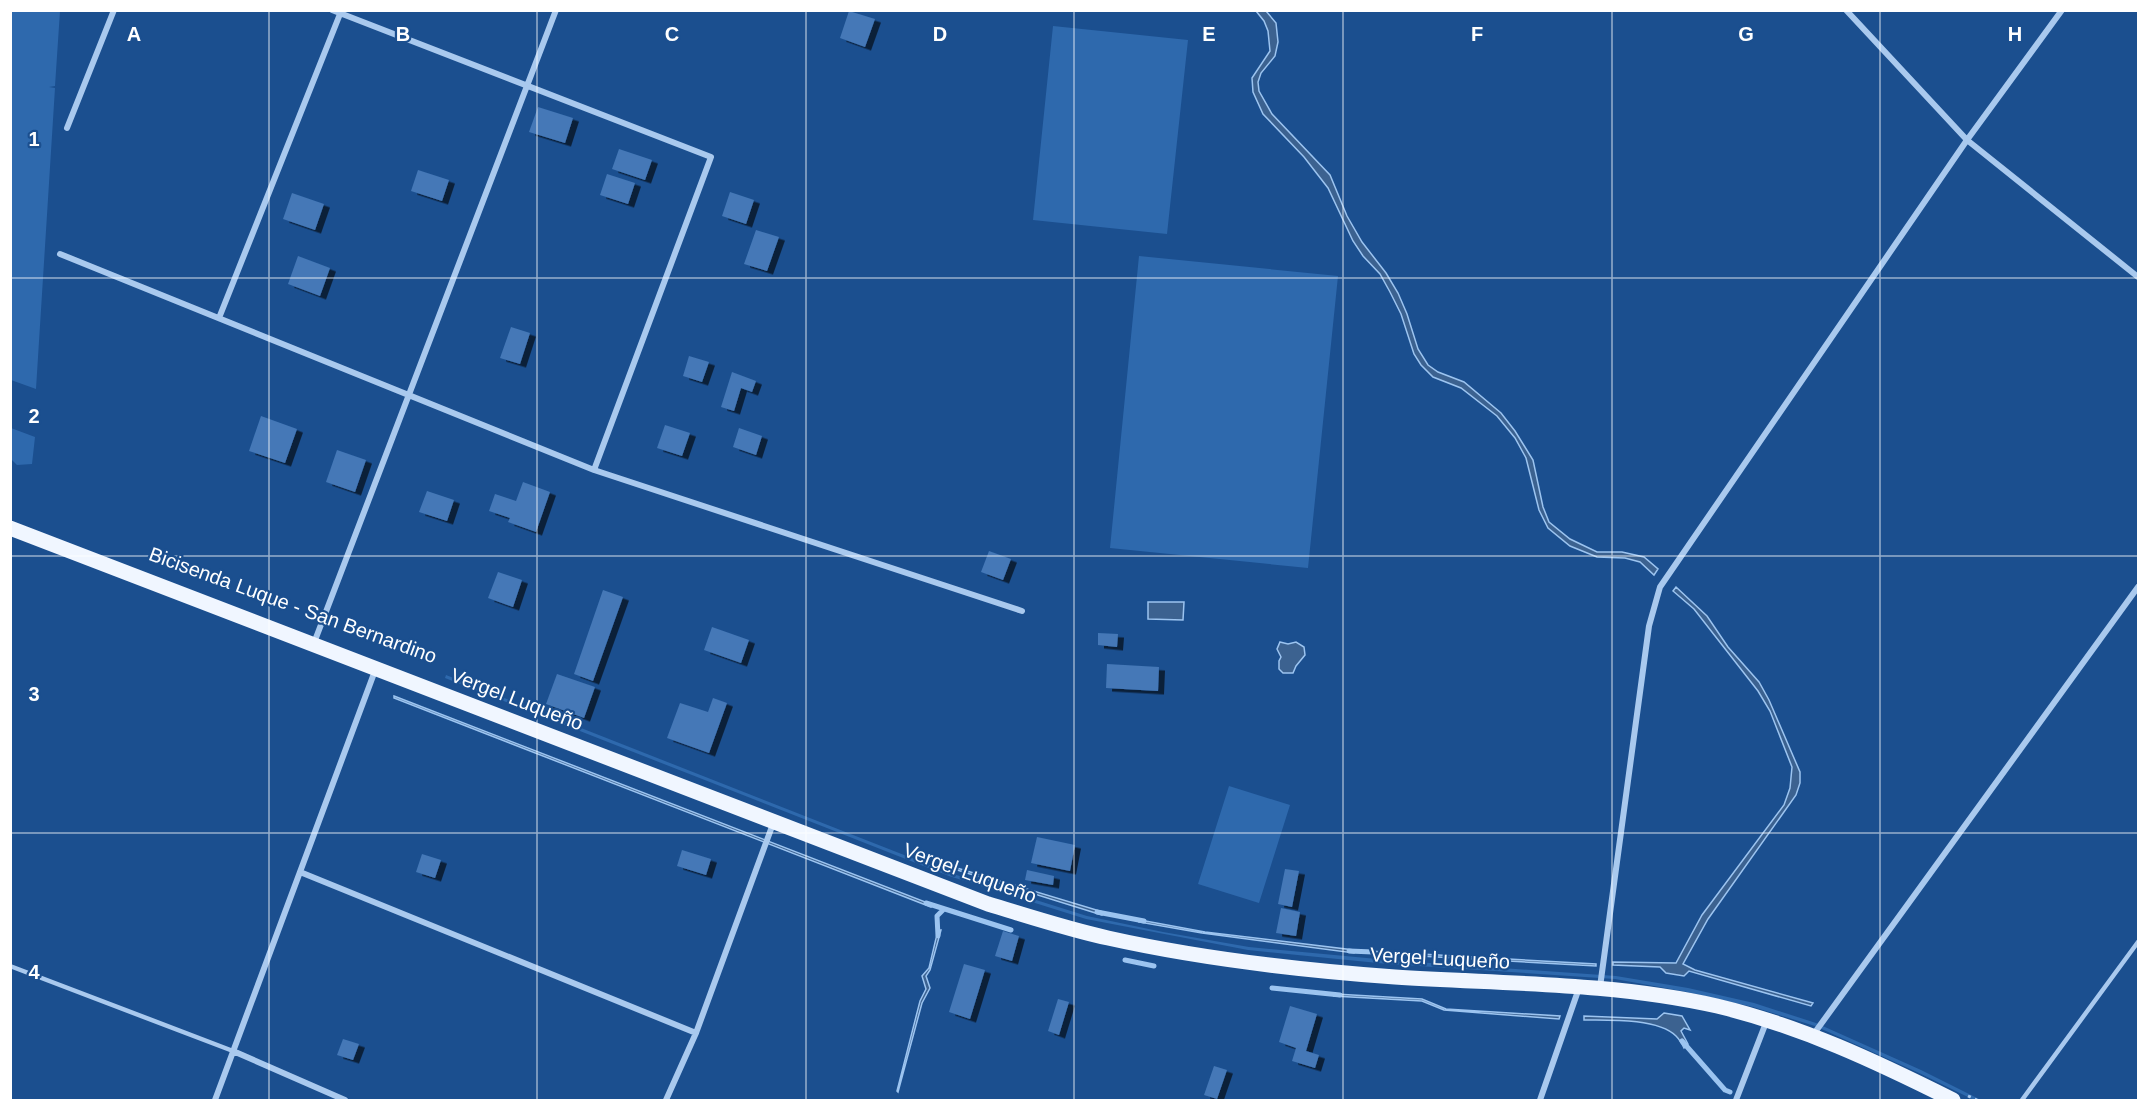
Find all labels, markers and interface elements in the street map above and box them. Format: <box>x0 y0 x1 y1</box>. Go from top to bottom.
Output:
text: A <box>127 23 141 45</box>
text: B <box>396 23 410 45</box>
text: C <box>665 23 679 45</box>
text: D <box>933 23 947 45</box>
text: E <box>1202 23 1216 45</box>
text: F <box>1471 23 1483 45</box>
text: G <box>1738 23 1754 45</box>
text: H <box>2008 23 2022 45</box>
text: 1 <box>28 128 40 150</box>
text: 2 <box>28 405 40 427</box>
street label: Bicisenda Luque - San Bernardino <box>146 543 440 667</box>
street label: Vergel Luqueño <box>448 664 586 734</box>
text: 3 <box>28 683 40 705</box>
street label: Vergel Luqueño <box>900 839 1040 907</box>
street label: Vergel Luqueño <box>1369 943 1511 973</box>
text: 4 <box>28 961 40 983</box>

